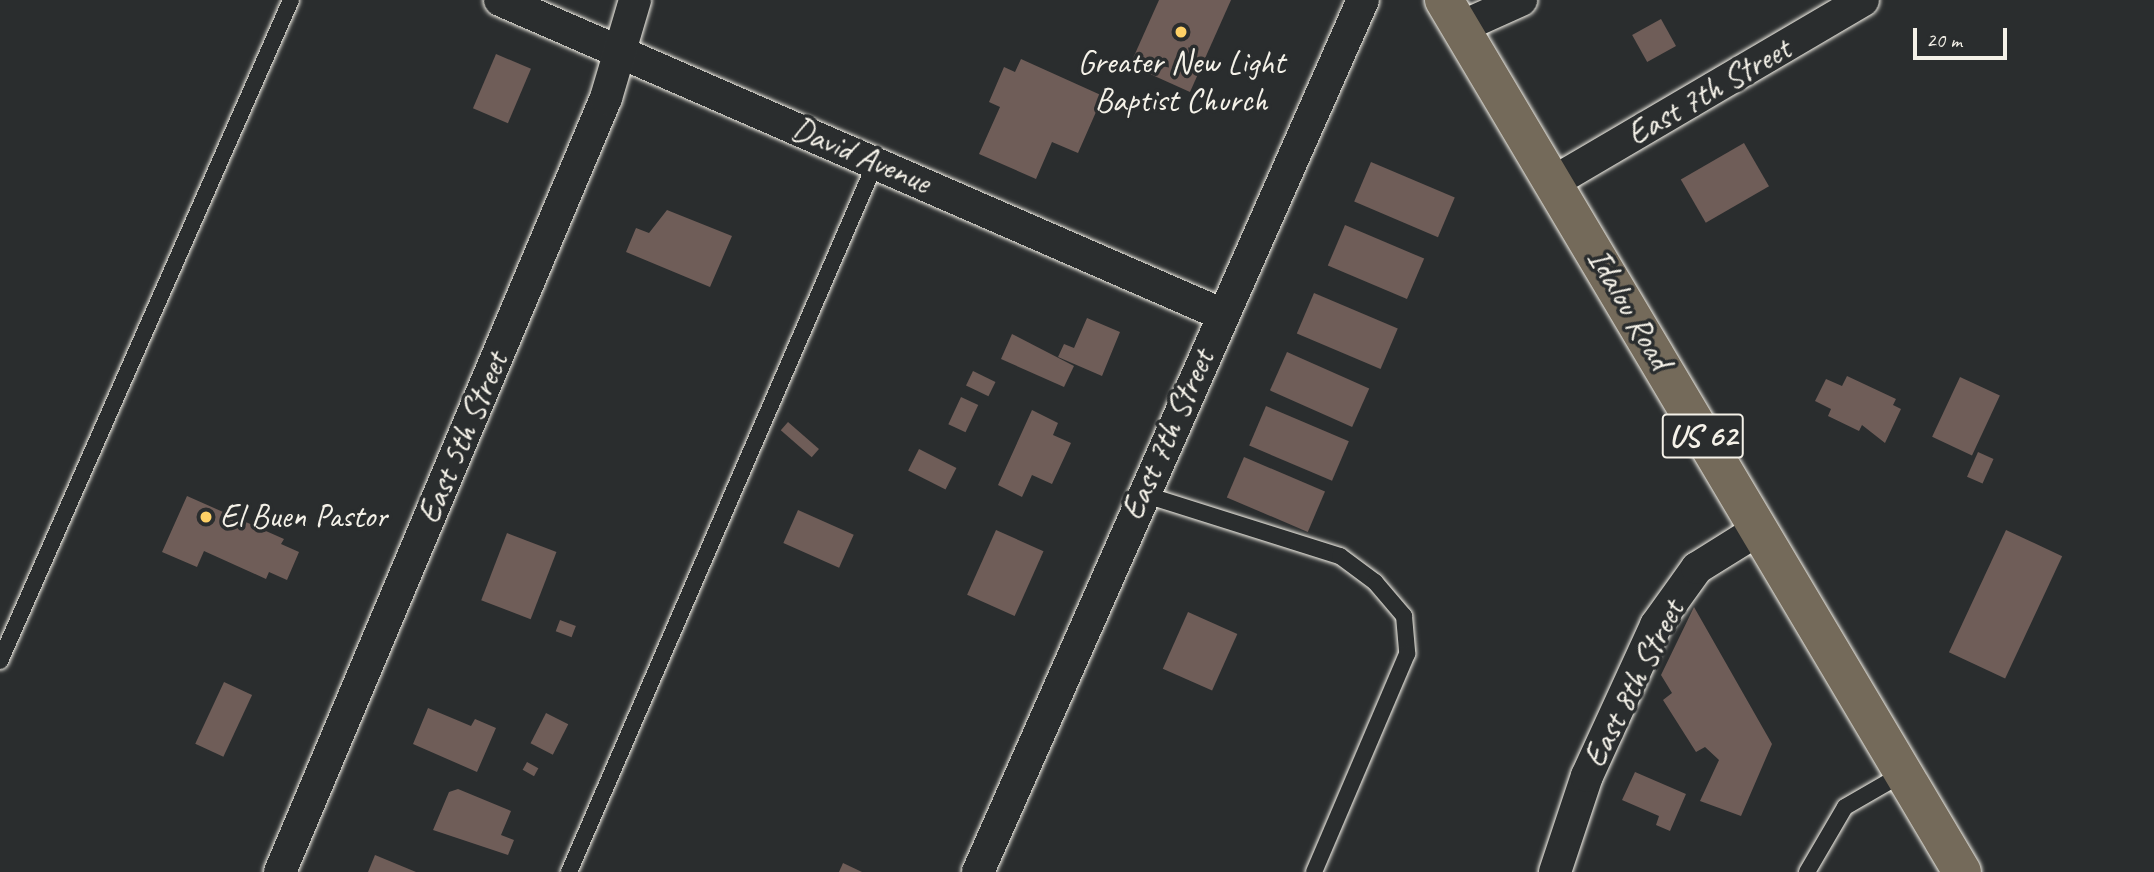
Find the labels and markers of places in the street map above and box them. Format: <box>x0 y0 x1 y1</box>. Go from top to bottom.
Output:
marker: Greater New Light Baptist Church <box>1173 24 1189 40</box>
place label: Greater New Light Baptist Church <box>1077 43 1285 121</box>
place label: El Buen Pastor <box>220 497 388 537</box>
marker: El Buen Pastor <box>198 509 214 525</box>

